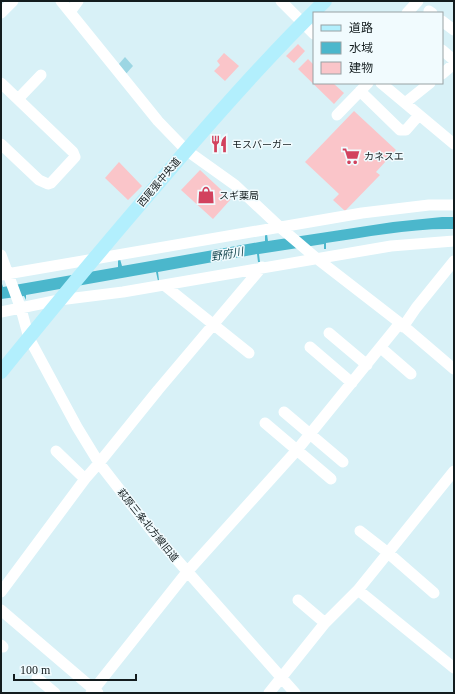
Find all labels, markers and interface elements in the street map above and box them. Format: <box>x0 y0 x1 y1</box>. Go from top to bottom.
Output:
legend <box>313 12 443 84</box>
text: 道路 <box>349 21 373 35</box>
text: 水域 <box>349 41 373 55</box>
text: 建物 <box>349 61 373 75</box>
restaurant icon: モスバーガー <box>209 134 229 154</box>
place label: モスバーガー <box>232 139 292 150</box>
supermarket icon: カネスエ <box>341 146 361 166</box>
place label: カネスエ <box>364 151 404 162</box>
street label: 西尾張中央道 <box>136 155 182 209</box>
shop icon: スギ薬局 <box>196 185 216 205</box>
place label: スギ薬局 <box>219 190 259 201</box>
water label: 野府川 <box>210 245 245 263</box>
street label: 萩原三条北方線旧道 <box>115 487 181 563</box>
scale bar <box>14 656 136 682</box>
text: 100 m <box>20 663 51 677</box>

